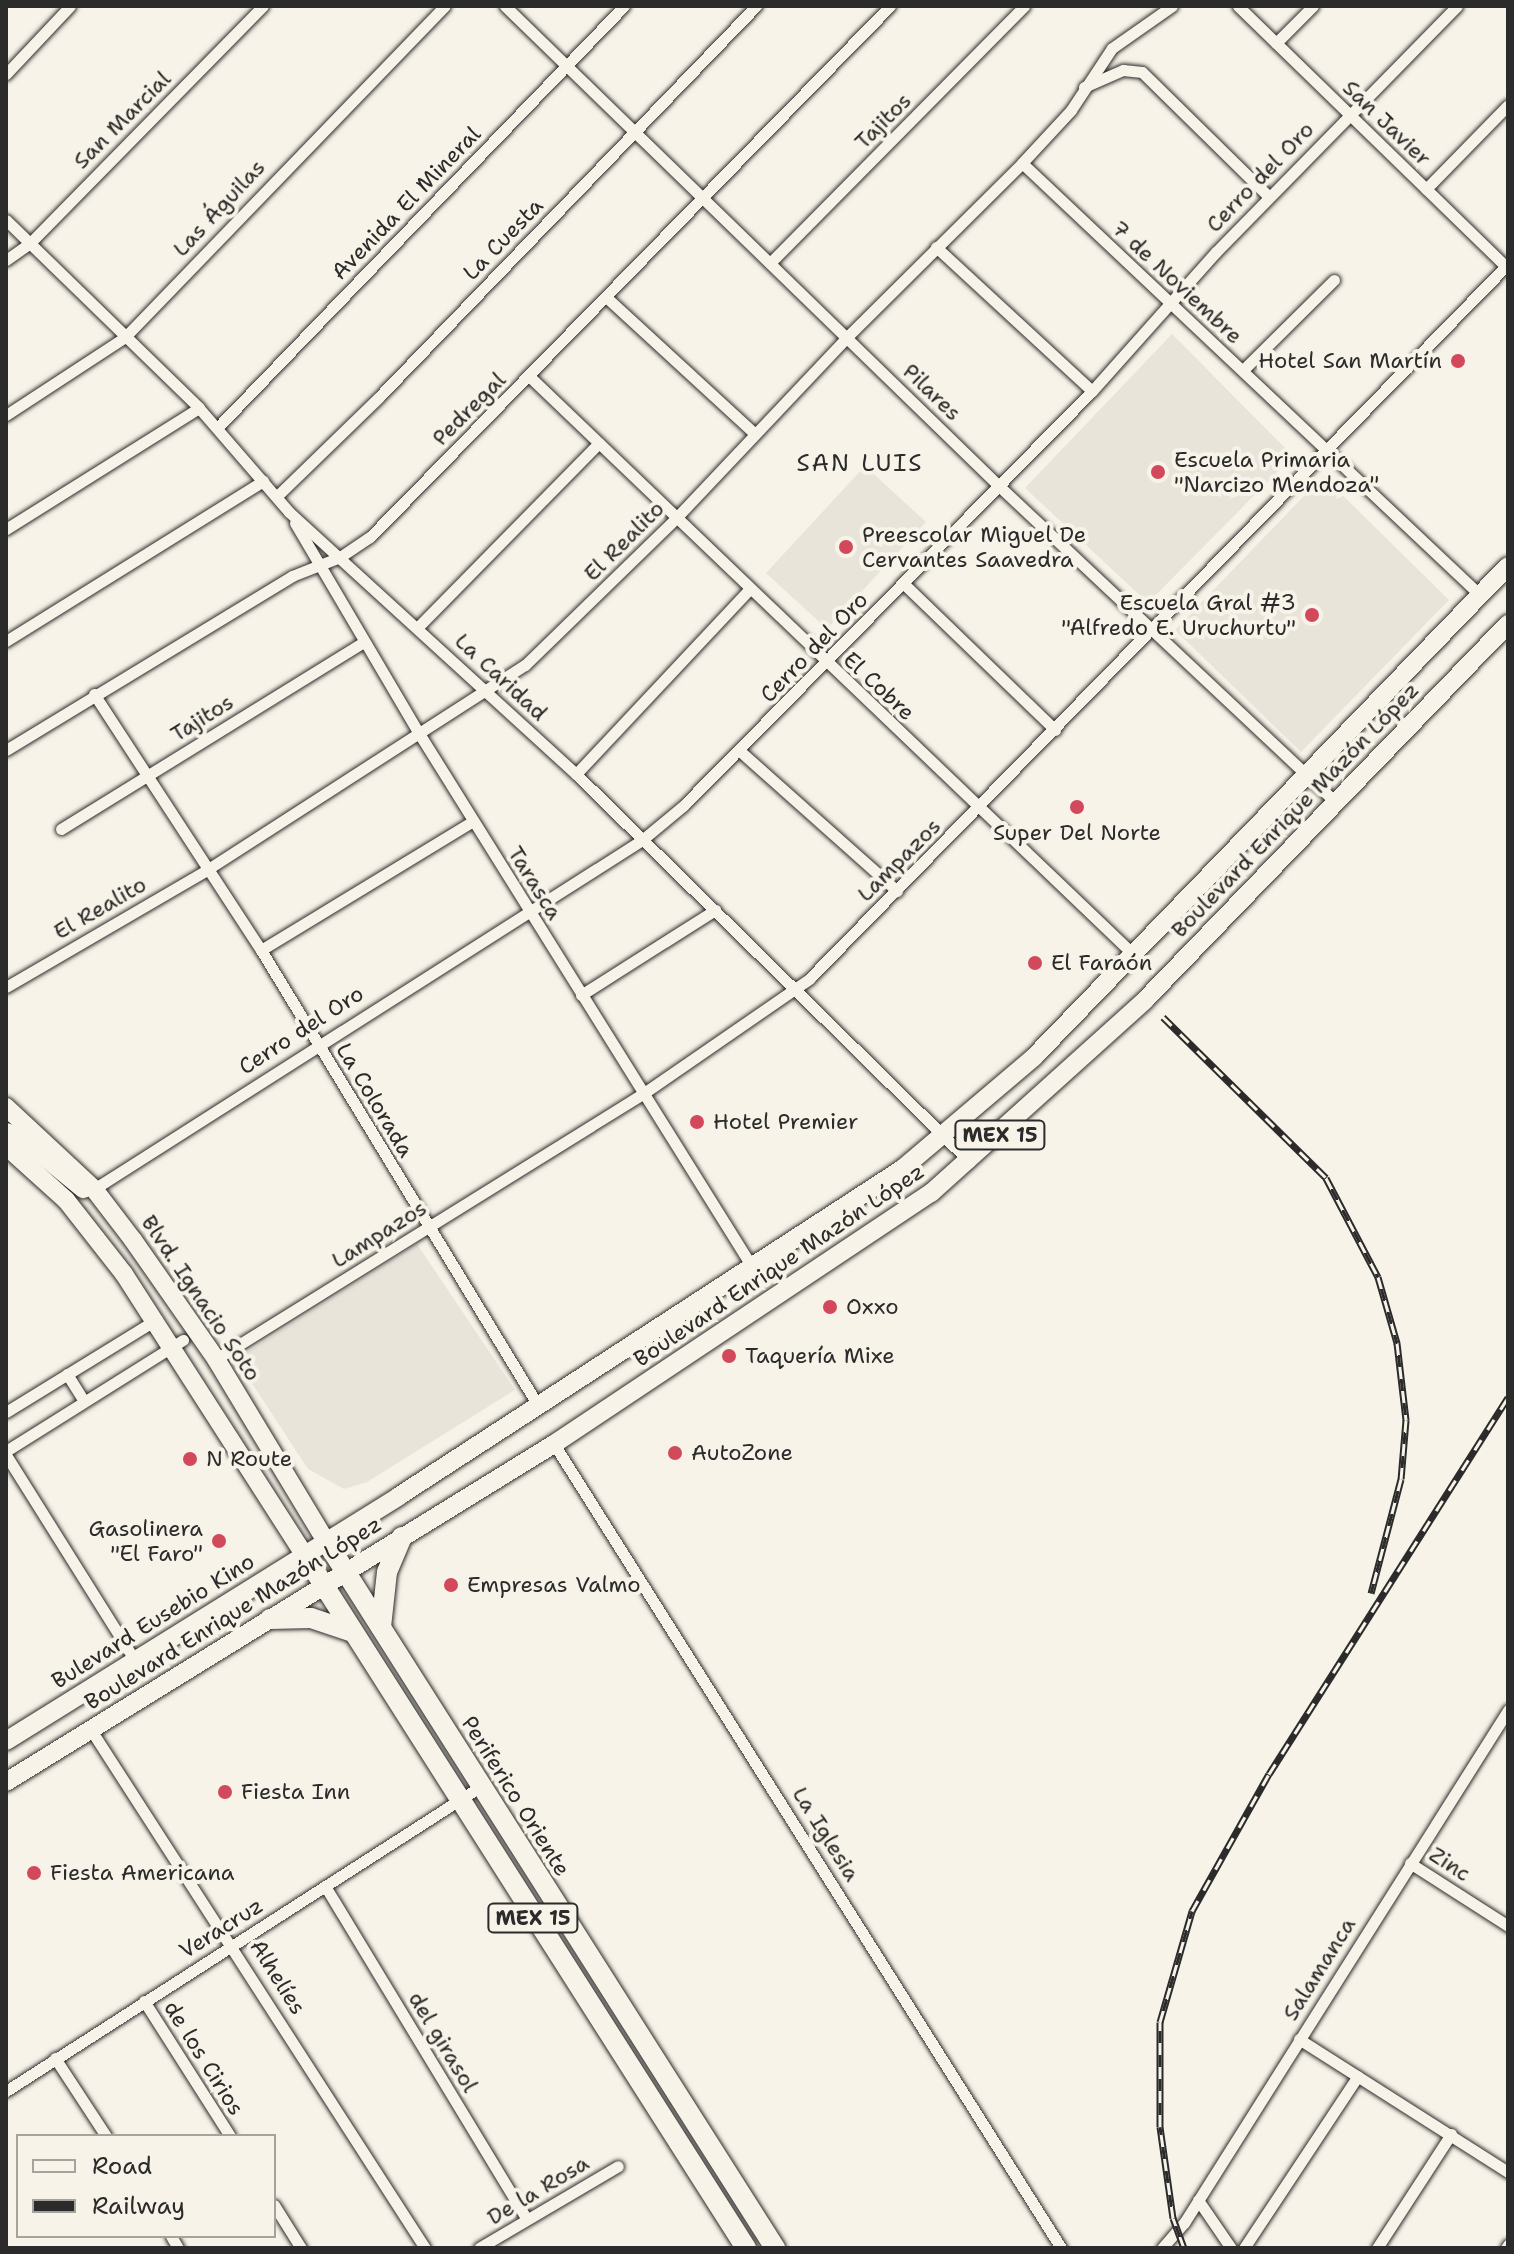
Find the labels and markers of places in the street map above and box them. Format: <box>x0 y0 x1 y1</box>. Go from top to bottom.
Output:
place label: Hotel San Martín <box>1258 348 1442 374</box>
marker: Hotel San Martín <box>1449 352 1467 370</box>
place label: Escuela Primaria "Narcizo Mendoza" <box>1174 446 1379 498</box>
marker: Escuela Primaria "Narcizo Mendoza" <box>1149 463 1167 481</box>
place label: Preescolar Miguel De Cervantes Saavedra <box>862 521 1086 572</box>
marker: Preescolar Miguel De Cervantes Saavedra <box>837 538 855 556</box>
place label: Escuela Gral #3 "Alfredo E. Uruchurtu" <box>1061 589 1296 640</box>
marker: Escuela Gral #3 "Alfredo E. Uruchurtu" <box>1303 606 1321 624</box>
marker: Super Del Norte <box>1068 798 1086 816</box>
place label: Super Del Norte <box>993 820 1161 846</box>
place label: El Faraón <box>1051 950 1152 976</box>
marker: El Faraón <box>1026 954 1044 972</box>
place label: Hotel Premier <box>713 1109 858 1135</box>
marker: Hotel Premier <box>688 1113 706 1131</box>
place label: Oxxo <box>846 1294 898 1320</box>
marker: Oxxo <box>821 1298 839 1316</box>
place label: Taquería Mixe <box>745 1343 895 1369</box>
marker: Taquería Mixe <box>720 1347 738 1365</box>
place label: AutoZone <box>691 1440 793 1466</box>
marker: AutoZone <box>666 1444 684 1462</box>
place label: N Route <box>206 1446 292 1472</box>
marker: N Route <box>181 1450 199 1468</box>
place label: Gasolinera "El Faro" <box>89 1515 203 1566</box>
marker: Gasolinera "El Faro" <box>210 1532 228 1550</box>
place label: Empresas Valmo <box>467 1572 641 1598</box>
marker: Empresas Valmo <box>442 1576 460 1594</box>
place label: Fiesta Inn <box>241 1779 350 1805</box>
marker: Fiesta Inn <box>216 1783 234 1801</box>
place label: Fiesta Americana <box>50 1860 234 1886</box>
marker: Fiesta Americana <box>25 1864 43 1882</box>

